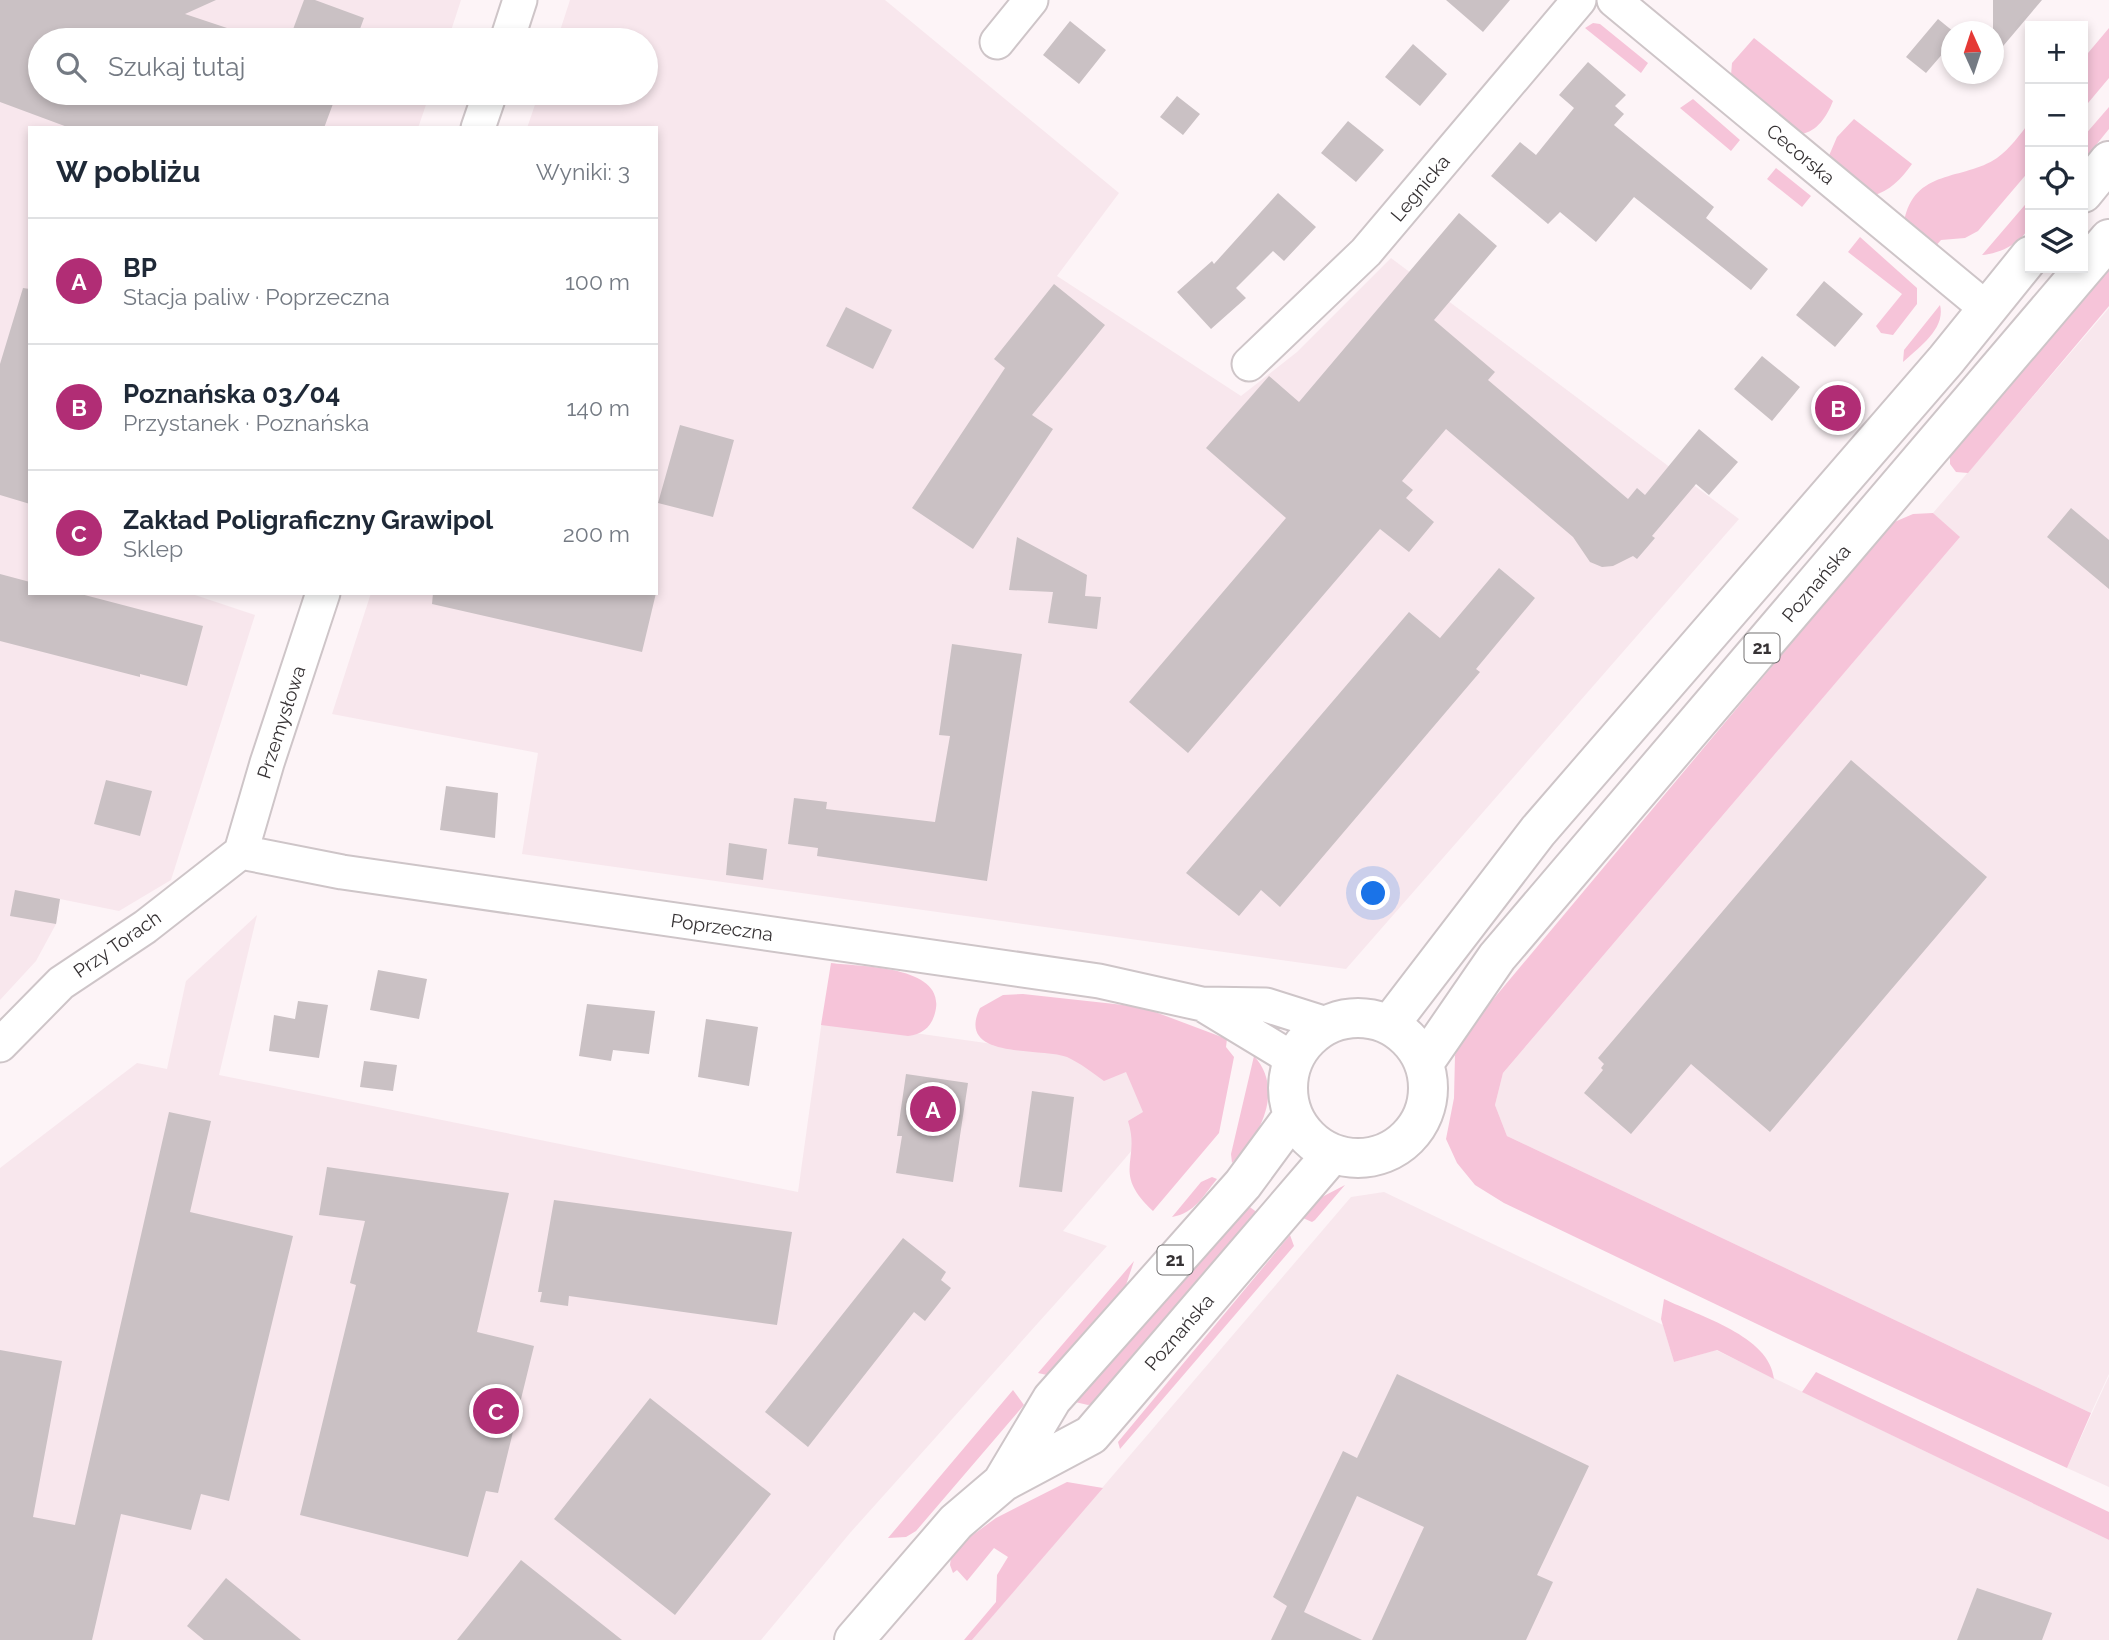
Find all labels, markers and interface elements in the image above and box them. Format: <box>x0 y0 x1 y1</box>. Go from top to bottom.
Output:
north arrow <box>1941 21 2004 84</box>
map controls <box>2025 21 2088 273</box>
button: + <box>2025 21 2088 84</box>
search box <box>28 28 658 105</box>
icon: search <box>52 48 90 86</box>
text: Szukaj tutaj <box>108 52 245 82</box>
button: − <box>2025 84 2088 147</box>
street label: Cecorska <box>1762 119 1840 189</box>
button: locate <box>2025 147 2088 210</box>
street label: Legnicka <box>1386 150 1454 226</box>
text: W pobliżu <box>56 154 200 189</box>
text: Wyniki: 3 <box>536 158 630 185</box>
button: layers <box>2025 210 2088 273</box>
text: BP <box>123 253 157 283</box>
text: A <box>71 268 87 295</box>
text: 100 m <box>565 268 630 295</box>
text: Stacja paliw · Poprzeczna <box>123 283 390 310</box>
text: Poznańska 03/04 <box>123 379 340 409</box>
pin: B <box>1815 382 1861 434</box>
text: B <box>71 394 87 421</box>
text: 140 m <box>567 394 630 421</box>
text: Przystanek · Poznańska <box>123 409 369 436</box>
text: Zakład Poligraficzny Grawipol <box>123 505 493 535</box>
text: C <box>71 520 87 547</box>
text: 200 m <box>563 520 630 547</box>
text: Sklep <box>123 535 183 562</box>
street label: Poznańska <box>1777 540 1855 626</box>
road number: 21 <box>1744 634 1780 662</box>
street label: Przemysłowa <box>252 663 310 781</box>
your location <box>1356 876 1390 910</box>
street label: Przy Torach <box>69 906 165 982</box>
street label: Poprzeczna <box>670 909 774 945</box>
pin: A <box>910 1083 956 1135</box>
road number: 21 <box>1158 1246 1192 1274</box>
street label: Poznańska <box>1140 1289 1218 1375</box>
pin: C <box>473 1385 519 1437</box>

